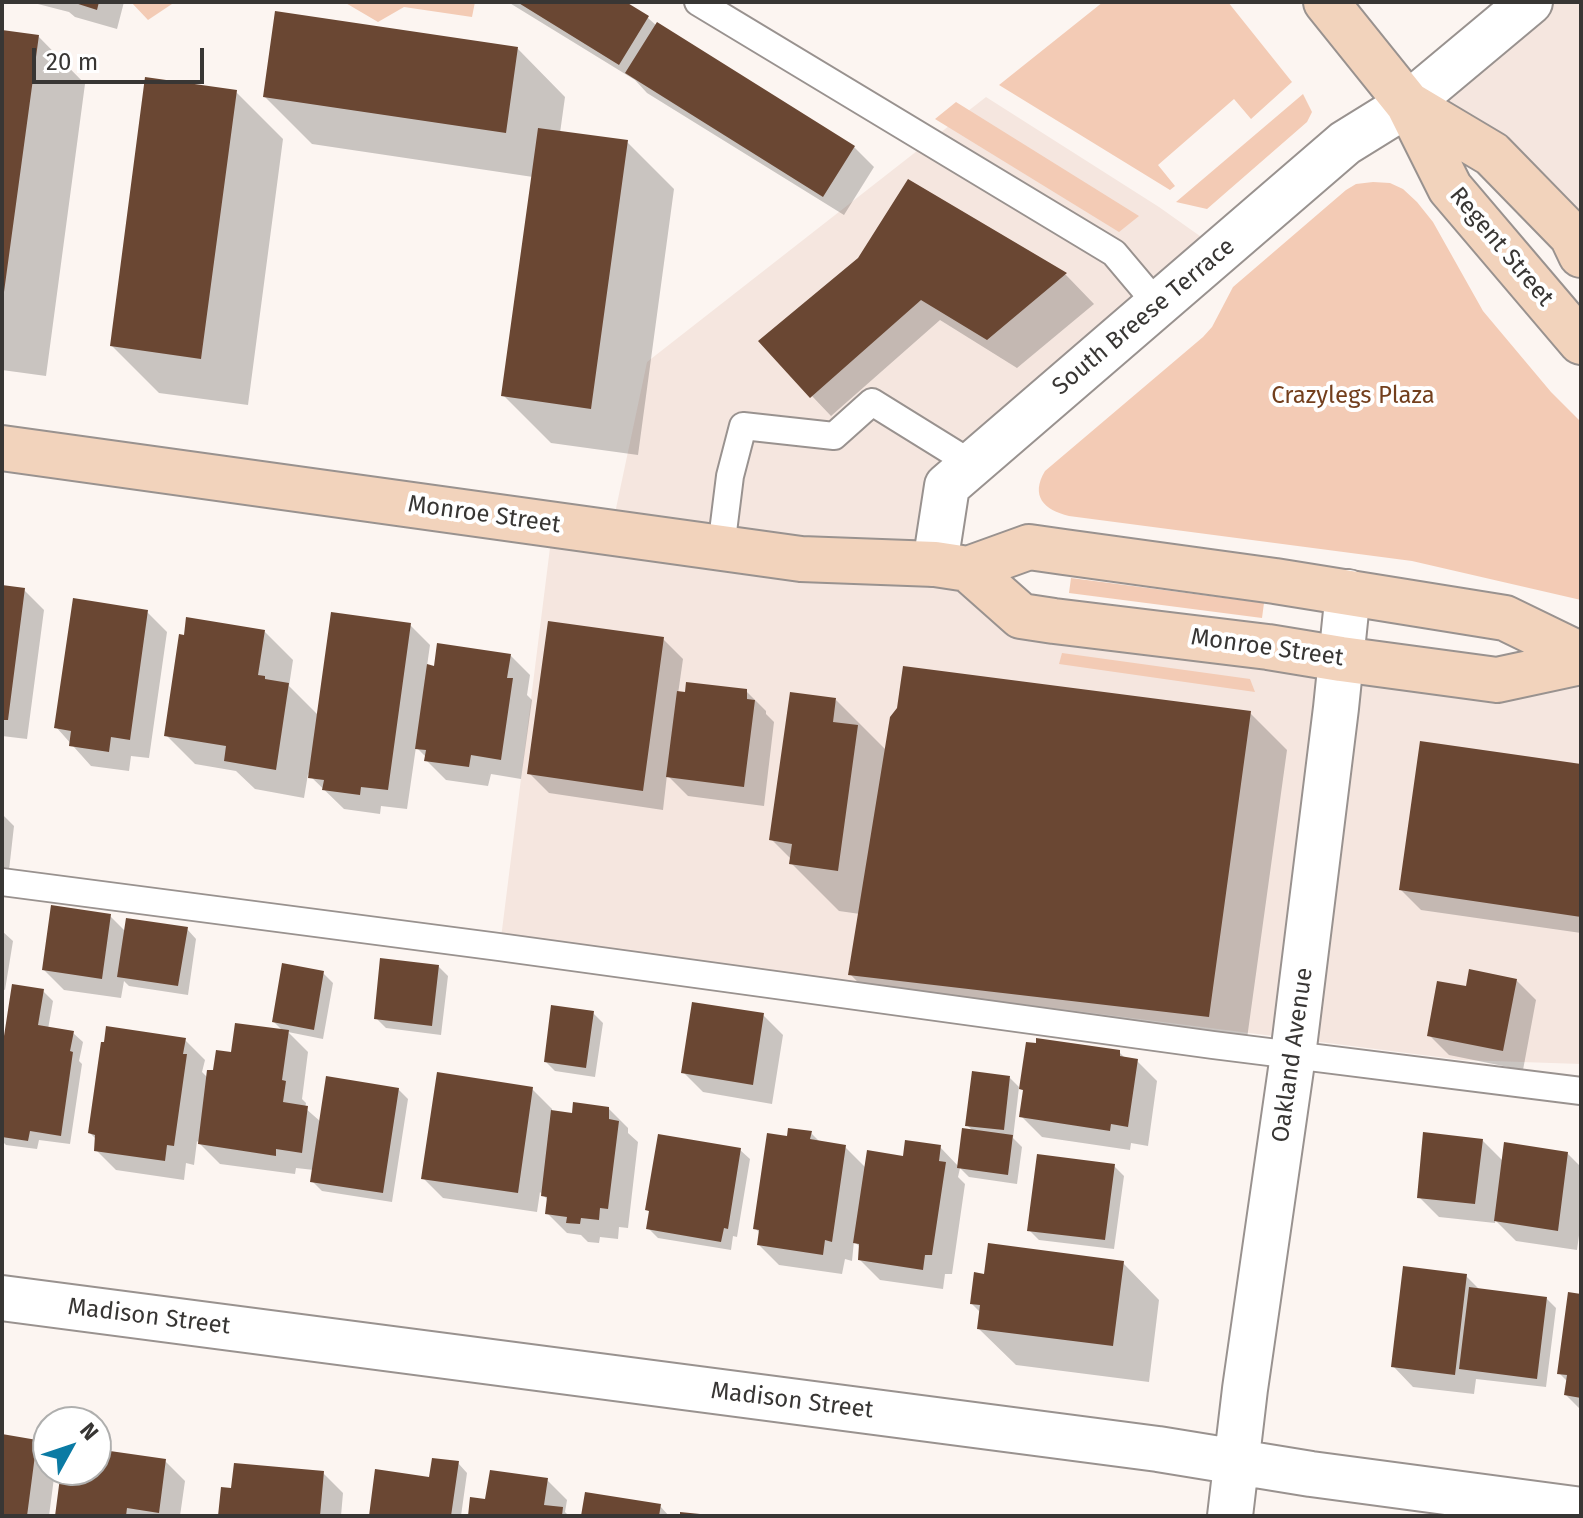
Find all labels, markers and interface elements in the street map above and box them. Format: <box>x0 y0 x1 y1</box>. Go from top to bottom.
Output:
scale bar <box>36 32 208 82</box>
text: 20 m <box>46 48 98 76</box>
street label: Regent Street <box>1443 182 1559 312</box>
street label: South Breese Terrace <box>1047 232 1241 402</box>
park label: Crazylegs Plaza <box>1271 382 1435 410</box>
street label: Monroe Street <box>406 490 562 540</box>
street label: Monroe Street <box>1189 623 1345 673</box>
street label: Oakland Avenue <box>1266 966 1320 1144</box>
street label: Madison Street <box>66 1293 232 1341</box>
street label: Madison Street <box>709 1377 875 1425</box>
north arrow <box>32 1406 112 1486</box>
text: N <box>74 1417 104 1446</box>

